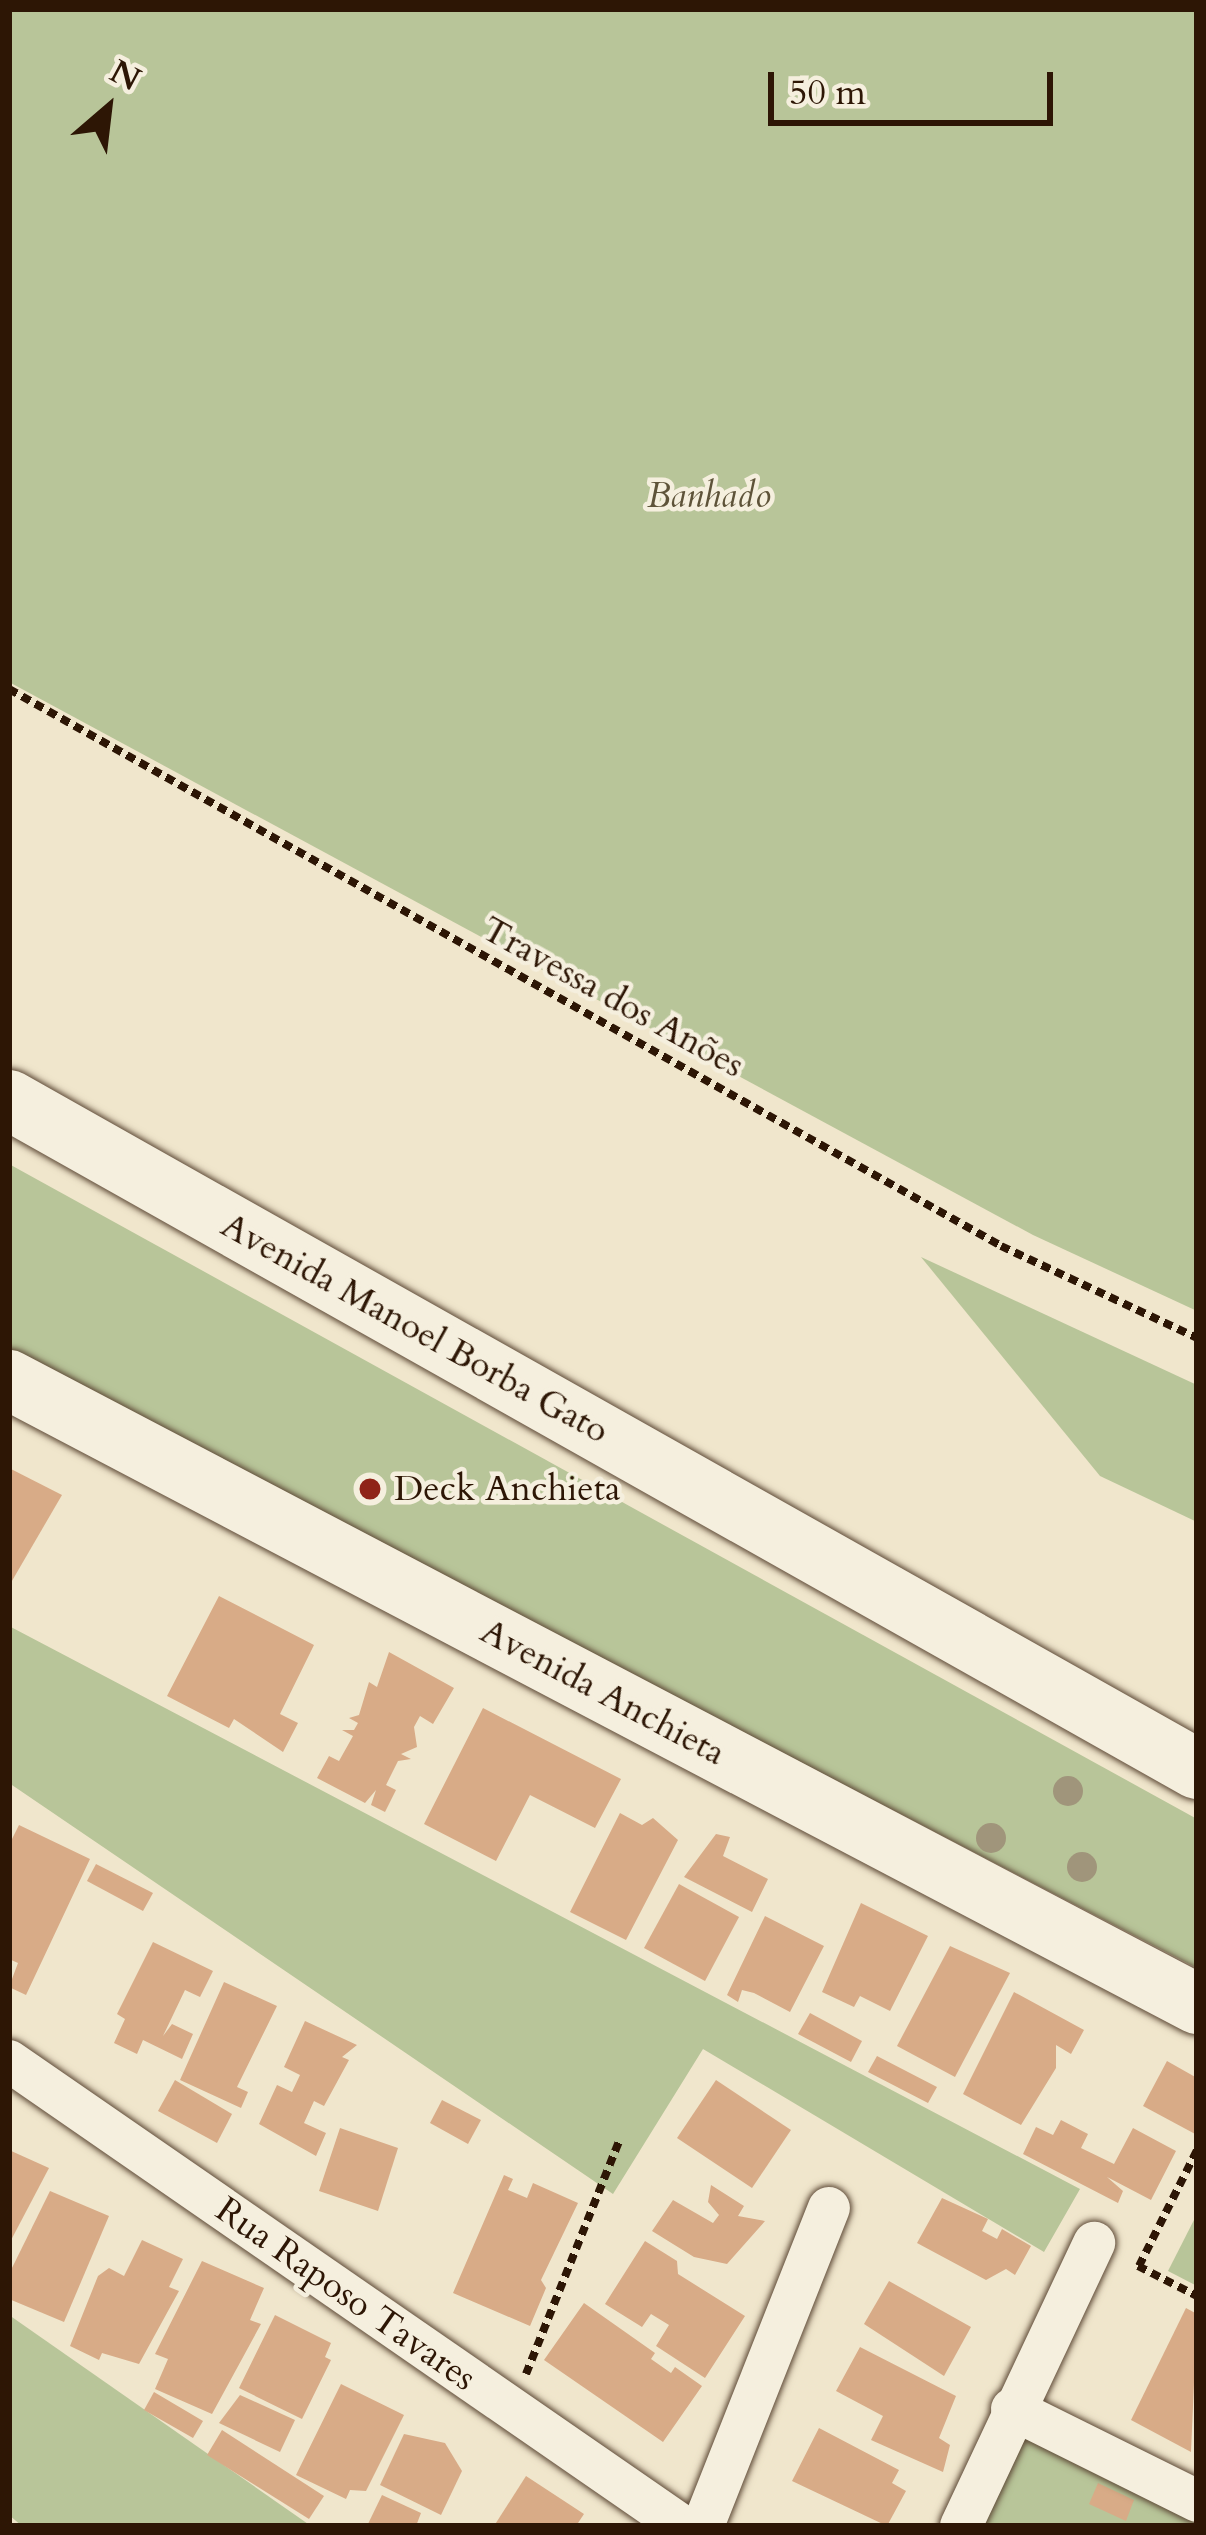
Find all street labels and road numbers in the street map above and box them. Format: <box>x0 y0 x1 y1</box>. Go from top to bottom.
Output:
street label: Travessa dos Anões <box>474 907 752 1087</box>
street label: Avenida Manoel Borba Gato <box>214 1203 616 1453</box>
street label: Avenida Anchieta <box>473 1609 733 1775</box>
street label: Rua Raposo Tavares <box>208 2188 484 2400</box>

